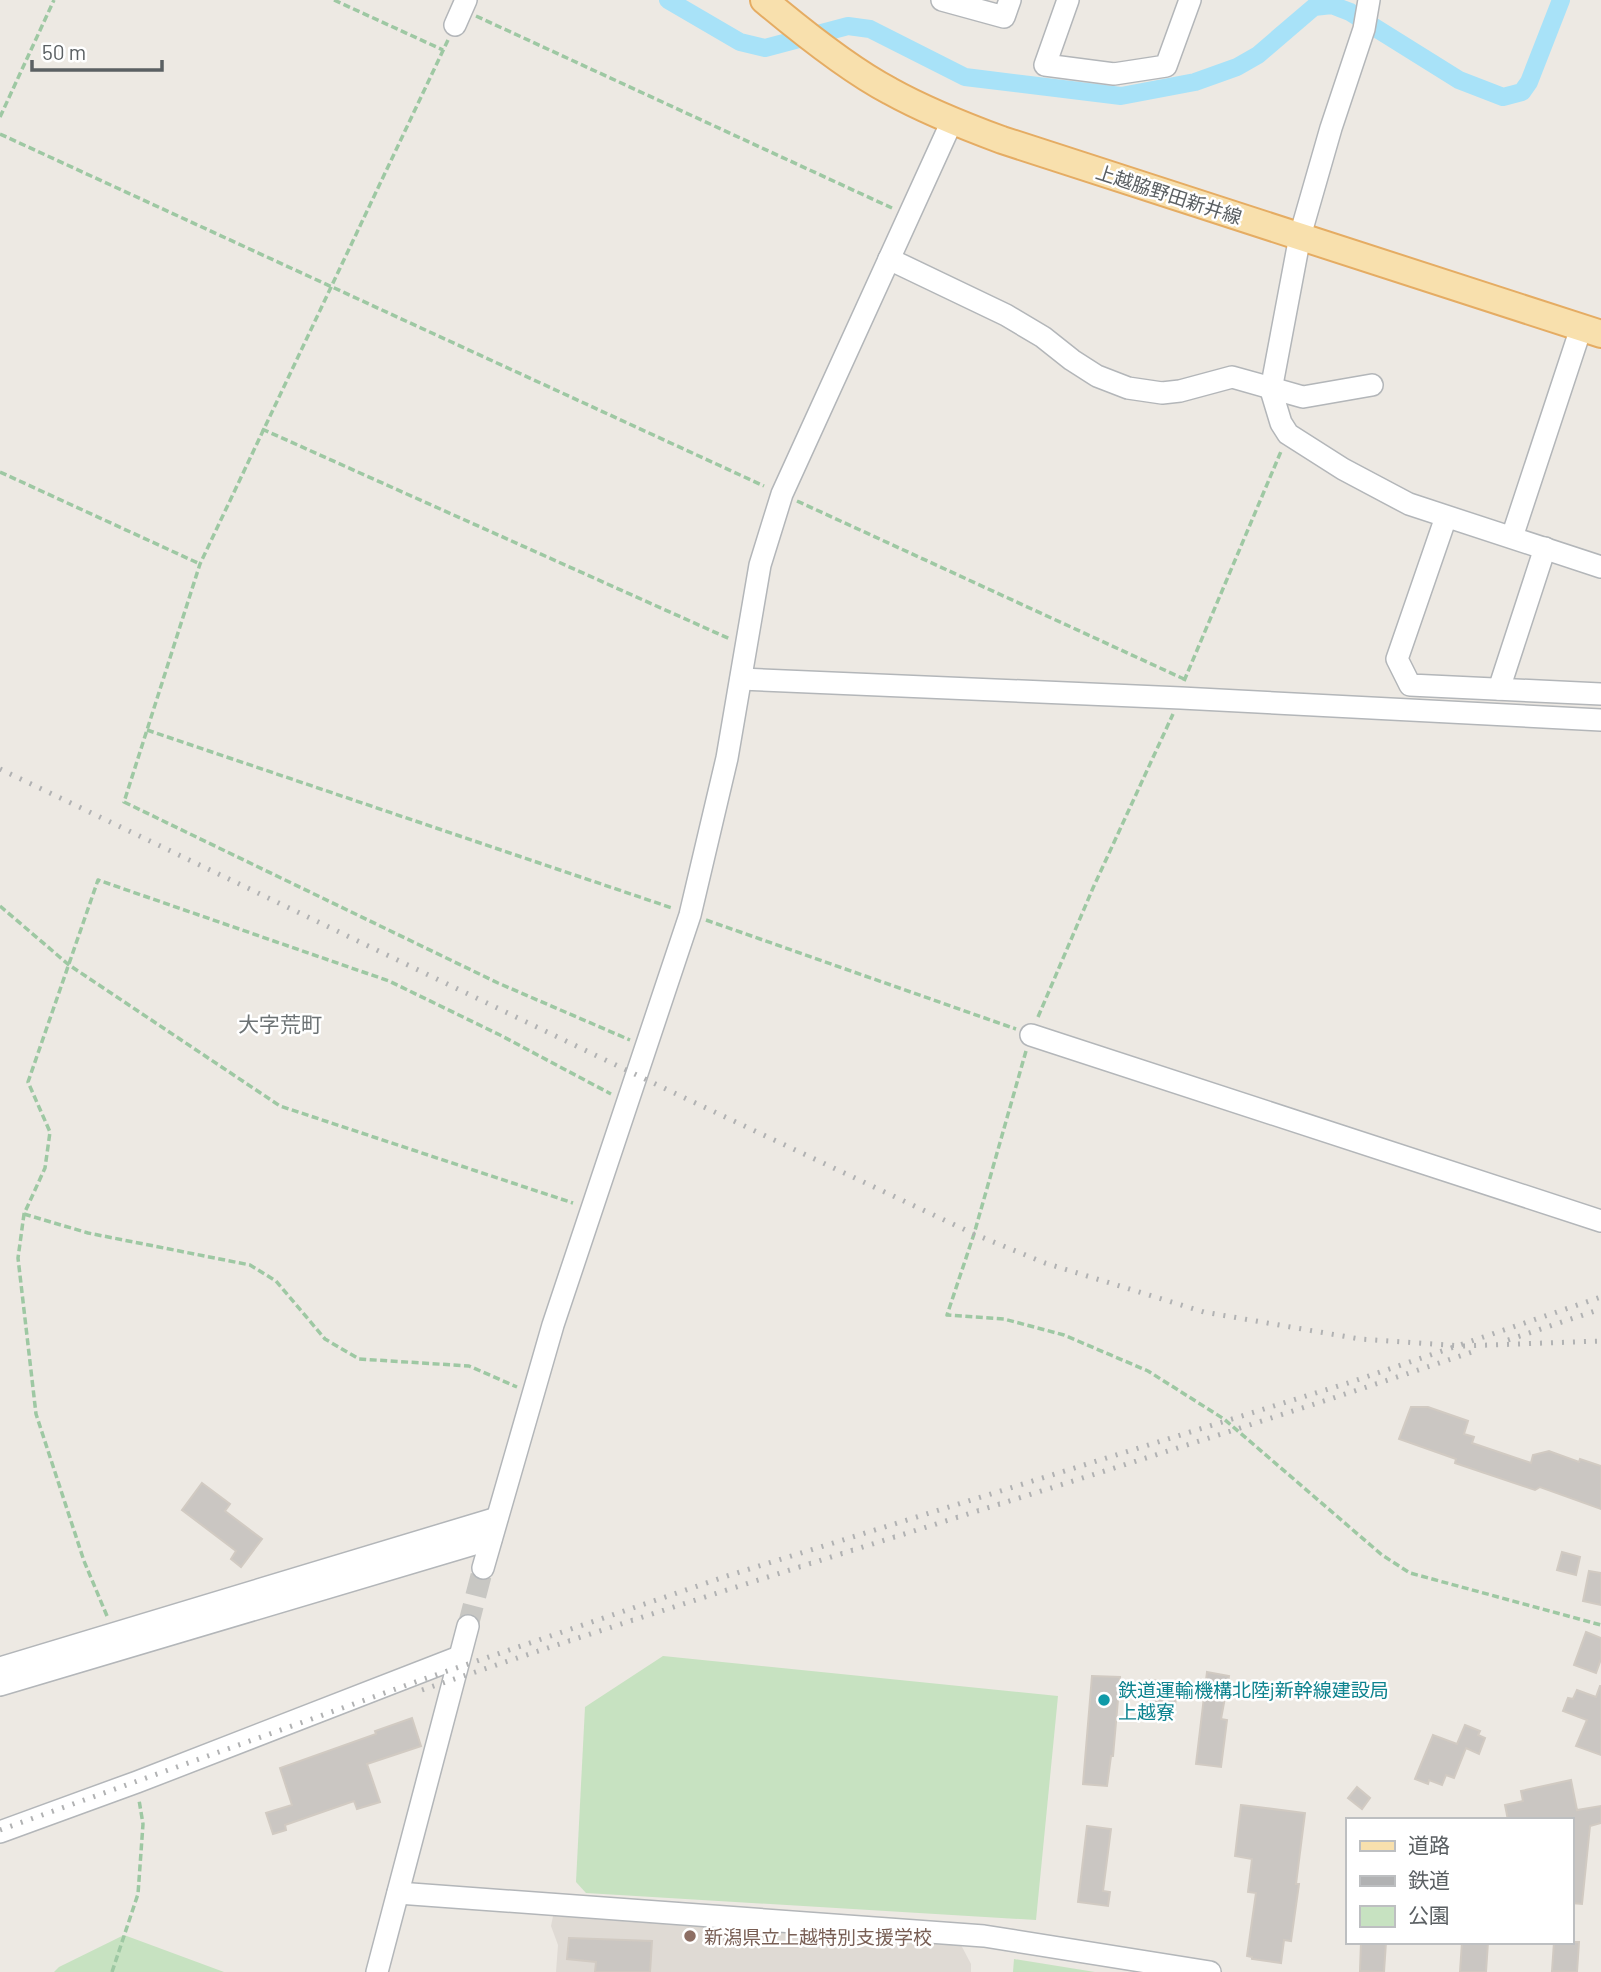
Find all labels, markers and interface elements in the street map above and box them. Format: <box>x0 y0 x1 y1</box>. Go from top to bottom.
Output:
scale bar <box>32 28 161 72</box>
text: 50 m <box>42 39 86 64</box>
street label: 上越脇野田新井線 <box>1093 160 1245 228</box>
district label: 大字荒町 <box>238 1011 322 1036</box>
place label: 鉄道運輸機構北陸j新幹線建設局 上越寮 <box>1118 1678 1389 1723</box>
marker: 鉄道運輸機構北陸j新幹線建設局 上越寮 <box>1096 1692 1112 1708</box>
legend <box>1346 1818 1573 1944</box>
text: 道路 <box>1408 1832 1450 1857</box>
text: 鉄道 <box>1408 1867 1450 1892</box>
text: 公園 <box>1408 1902 1450 1927</box>
place label: 新潟県立上越特別支援学校 <box>704 1925 932 1948</box>
marker: 新潟県立上越特別支援学校 <box>682 1928 698 1944</box>

